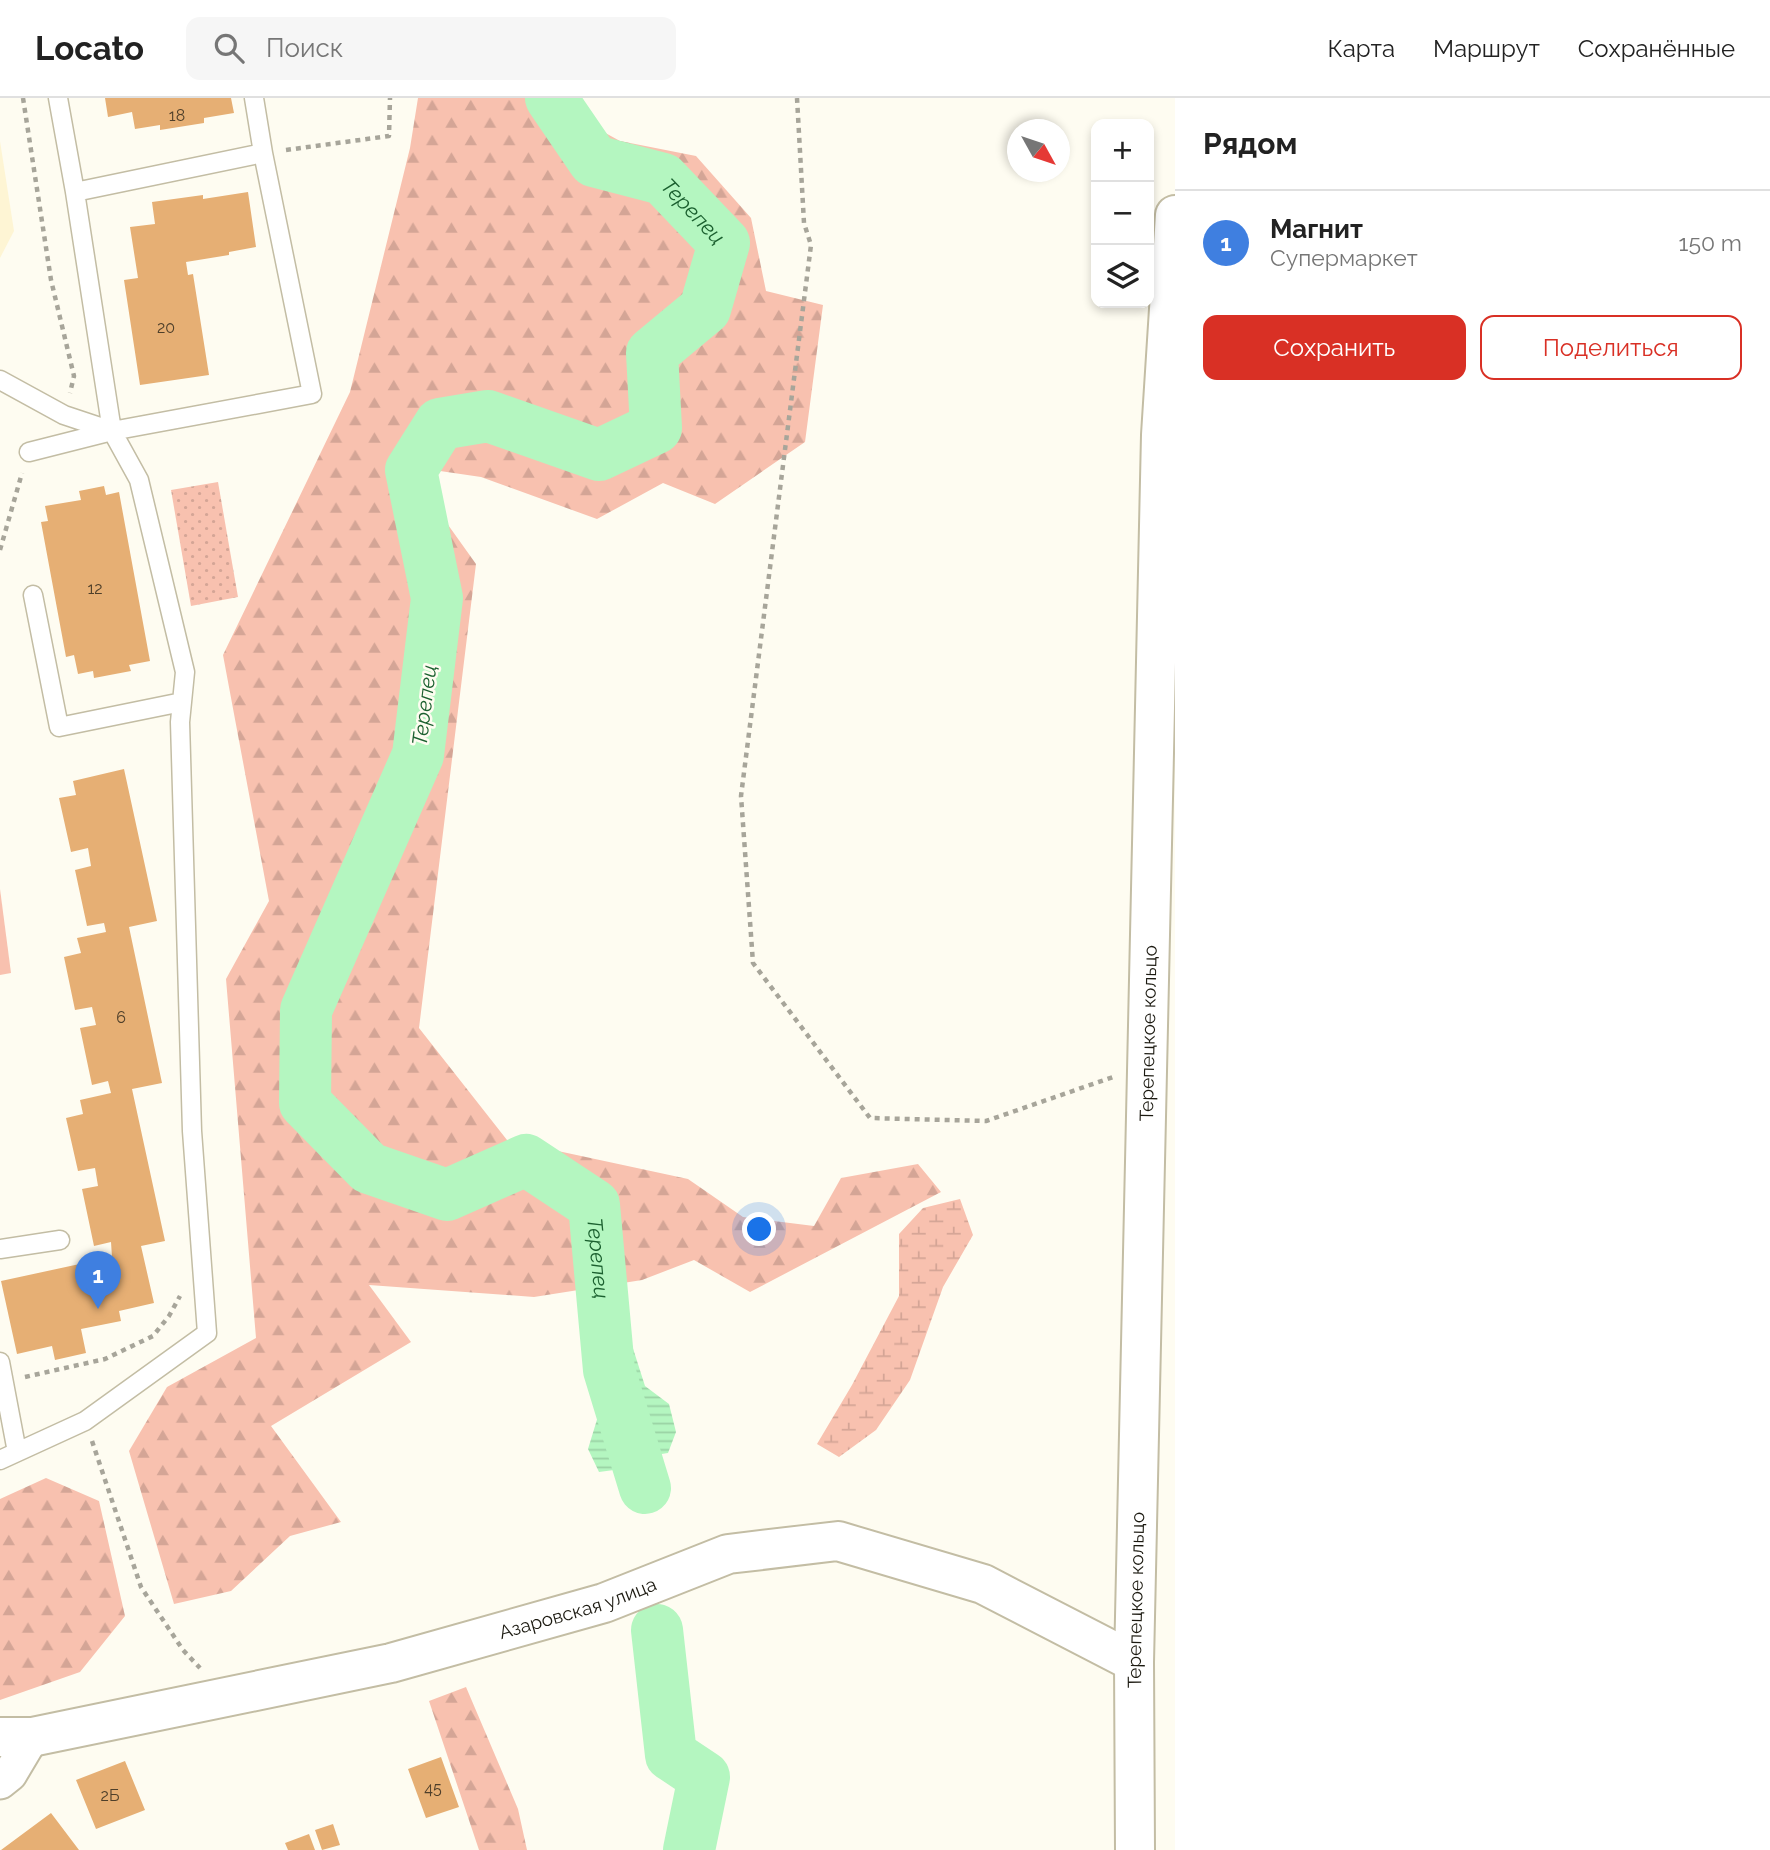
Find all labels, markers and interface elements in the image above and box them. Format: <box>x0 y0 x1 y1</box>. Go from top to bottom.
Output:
search box <box>186 17 676 80</box>
text: Locato <box>35 29 144 68</box>
icon: search <box>210 29 248 67</box>
text: Поиск <box>266 33 343 63</box>
text: Карта <box>1327 34 1395 63</box>
text: Маршрут <box>1433 34 1540 63</box>
text: Сохранённые <box>1578 34 1735 63</box>
house number: 18 <box>169 106 185 125</box>
north arrow <box>1007 119 1070 182</box>
map controls <box>1091 119 1154 308</box>
button: + <box>1091 119 1154 182</box>
text: Рядом <box>1203 126 1297 161</box>
water label: Терепец <box>656 173 731 249</box>
button: − <box>1091 182 1154 245</box>
text: Магнит <box>1270 214 1363 244</box>
text: 1 <box>1220 229 1232 256</box>
text: 150 m <box>1679 229 1742 256</box>
text: Супермаркет <box>1270 244 1418 271</box>
button: layers <box>1091 245 1154 308</box>
button: Сохранить <box>1203 315 1466 380</box>
button: Поделиться <box>1480 315 1742 380</box>
house number: 20 <box>157 318 175 337</box>
house number: 12 <box>87 579 103 598</box>
water label: Терепец <box>407 663 441 747</box>
street label: Терепецкое кольцо <box>1135 945 1161 1122</box>
house number: 6 <box>116 1008 126 1027</box>
your location <box>742 1212 776 1246</box>
water label: Терепец <box>583 1217 615 1300</box>
pin: 1 <box>75 1251 121 1309</box>
street label: Терепецкое кольцо <box>1123 1512 1148 1688</box>
street label: Азаровская улица <box>496 1573 659 1643</box>
house number: 45 <box>424 1779 442 1798</box>
house number: 2Б <box>101 1786 119 1805</box>

